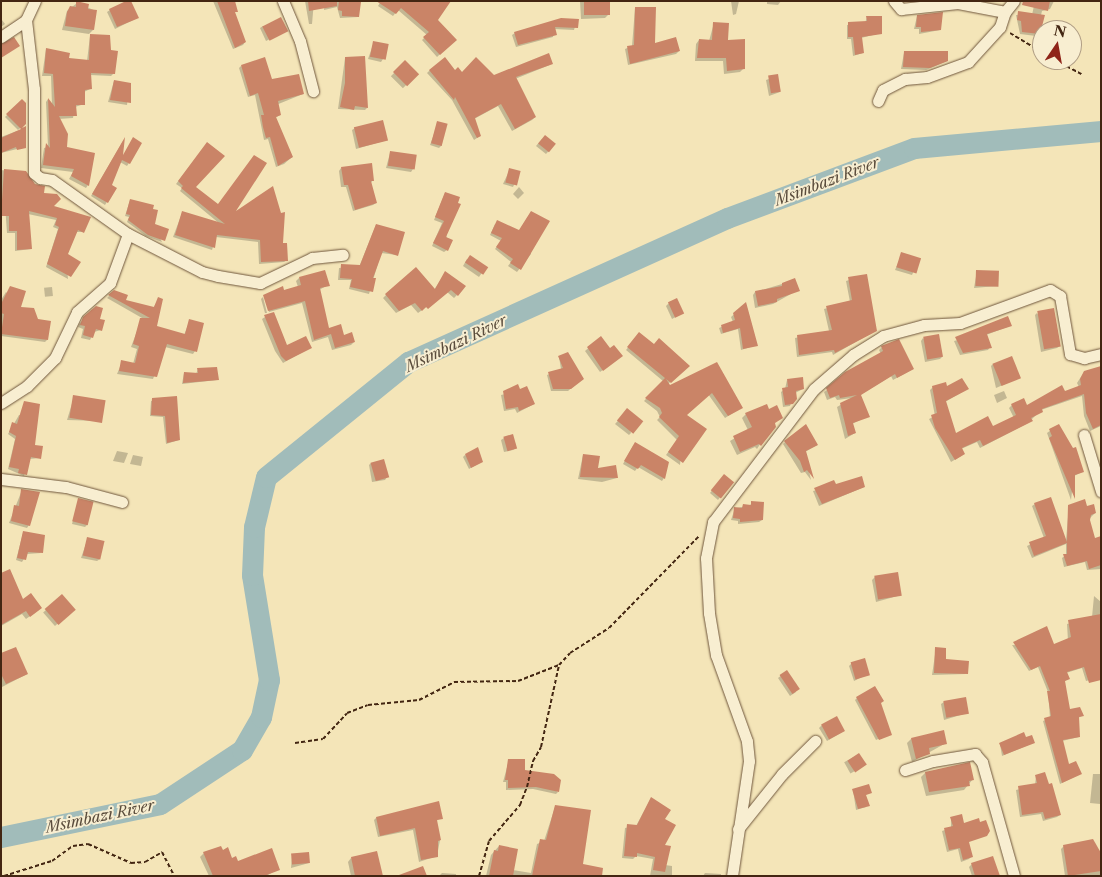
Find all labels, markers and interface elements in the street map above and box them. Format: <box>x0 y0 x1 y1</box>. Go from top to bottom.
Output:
north arrow <box>1032 20 1082 70</box>
text: N <box>1052 21 1068 41</box>
water label: Msimbazi River <box>772 153 882 209</box>
water label: Msimbazi River <box>402 311 510 375</box>
water label: Msimbazi River <box>44 796 156 836</box>

